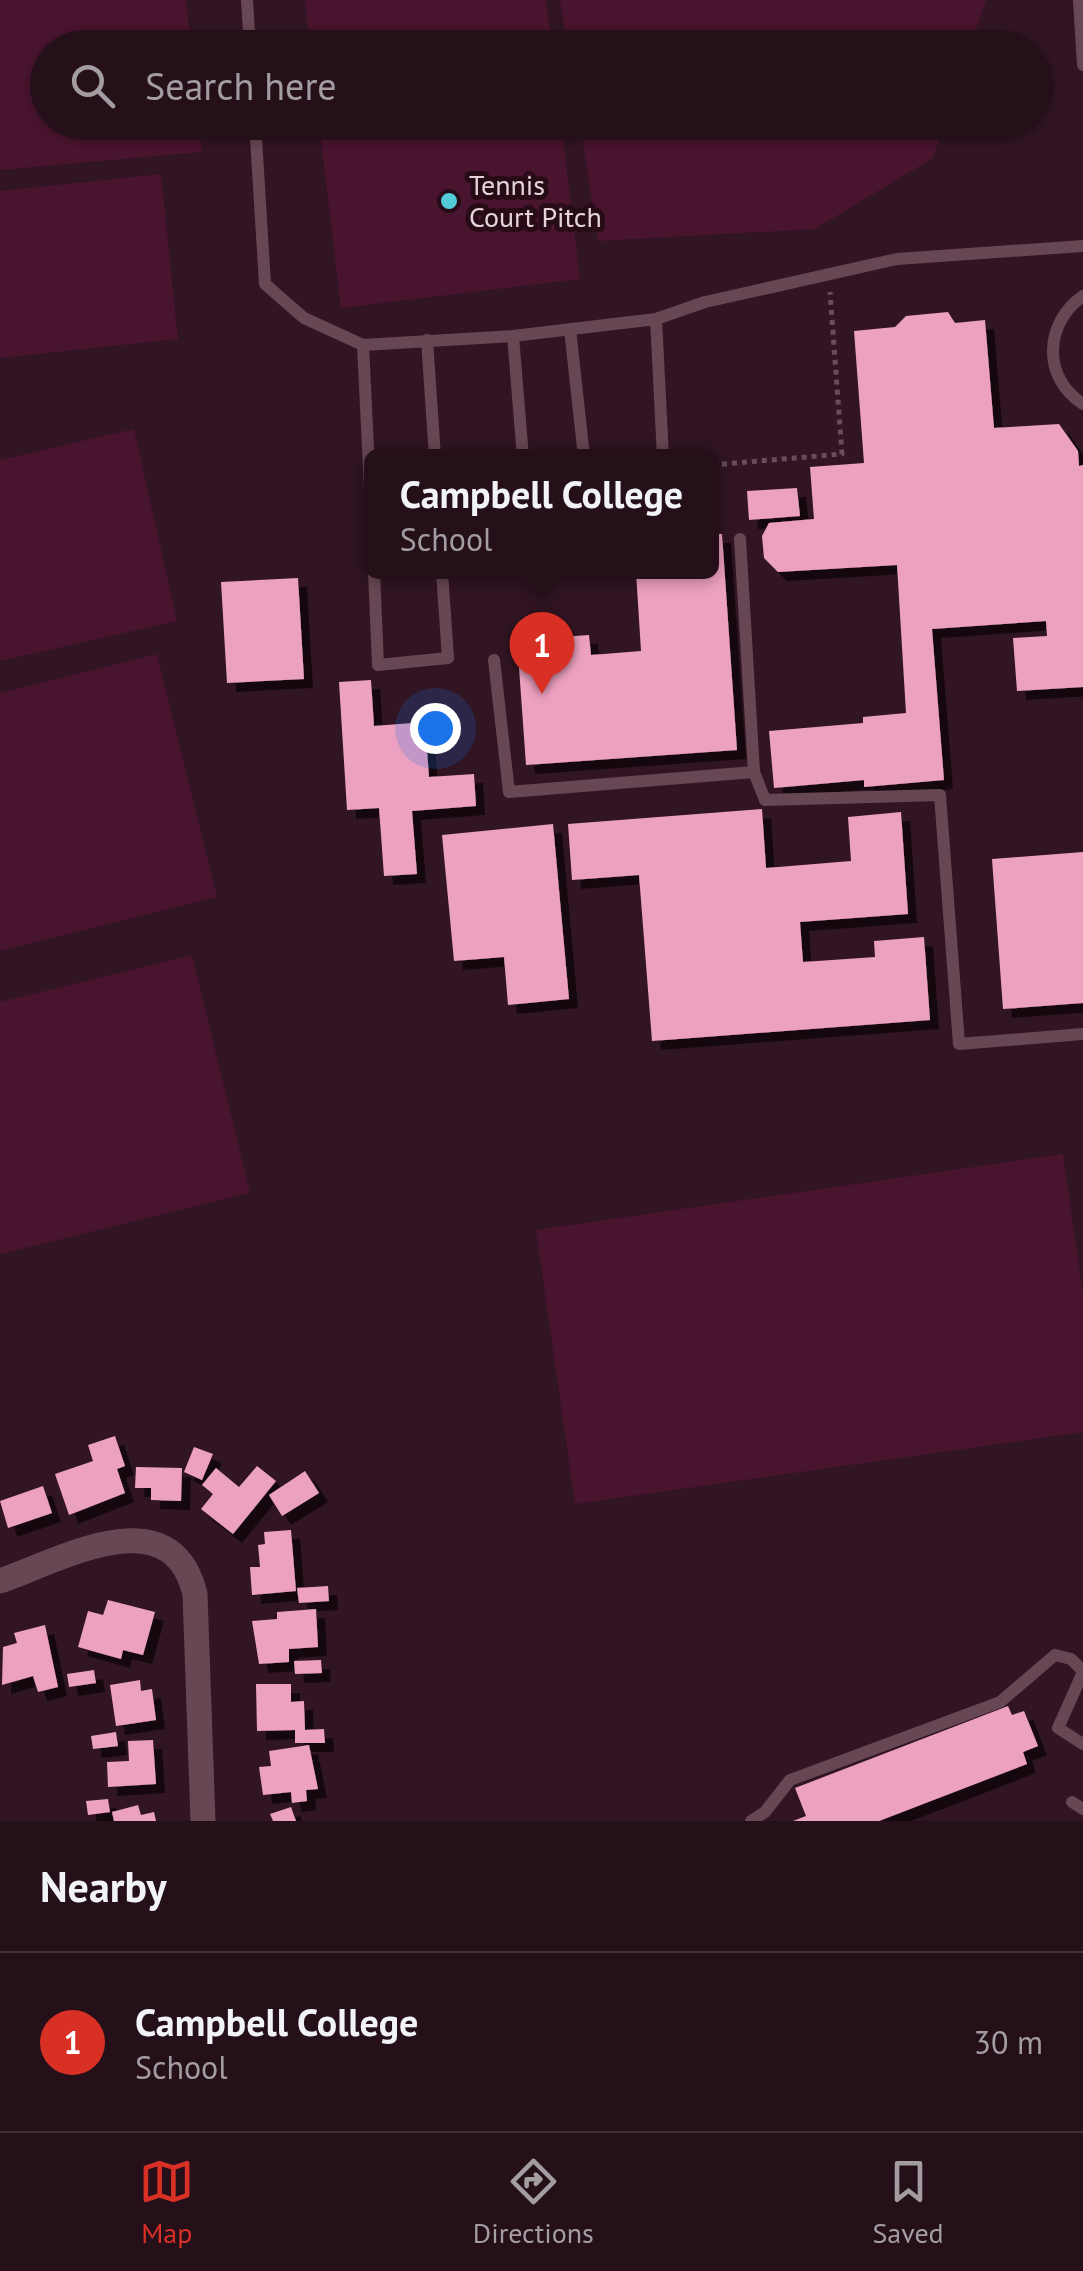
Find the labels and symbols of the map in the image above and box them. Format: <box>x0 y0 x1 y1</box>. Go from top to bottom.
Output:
place label: Tennis Court Pitch <box>469 166 602 235</box>
marker: Tennis Court Pitch <box>438 190 460 212</box>
pin: 1 <box>510 612 574 694</box>
your location <box>410 703 461 754</box>

